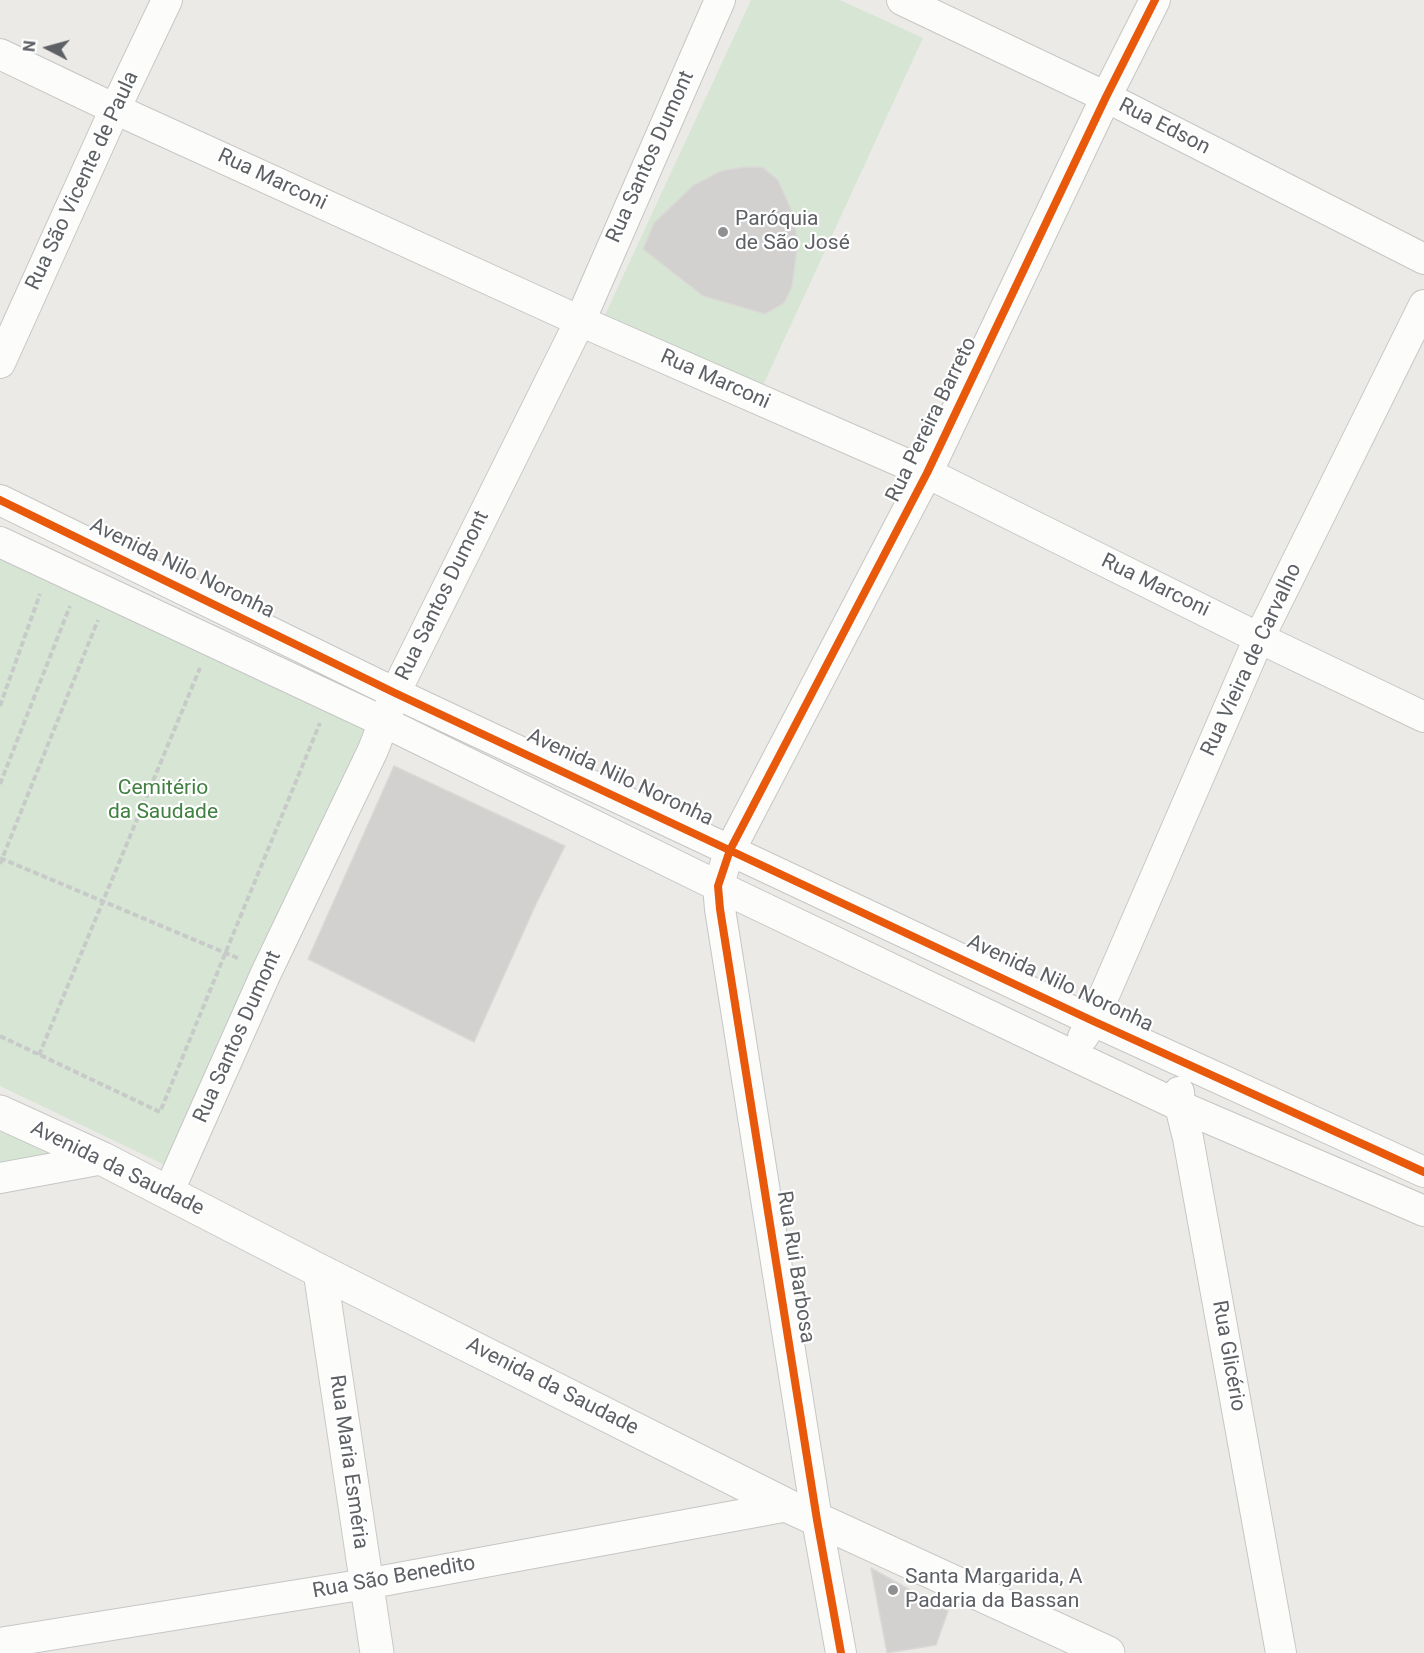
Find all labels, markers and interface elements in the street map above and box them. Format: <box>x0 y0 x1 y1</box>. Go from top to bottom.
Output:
north arrow <box>18 18 78 78</box>
text: N <box>20 39 40 53</box>
street label: Rua Santos Dumont <box>602 67 700 247</box>
street label: Rua São Vicente de Paula <box>21 68 145 294</box>
street label: Rua Edson <box>1114 93 1214 161</box>
street label: Rua Marconi <box>213 144 331 216</box>
place label: Paróquia de São José <box>735 207 850 257</box>
marker: Paróquia de São José <box>716 225 730 239</box>
street label: Rua Pereira Barreto <box>881 333 983 507</box>
street label: Rua Marconi <box>656 345 774 415</box>
street label: Rua Santos Dumont <box>391 507 495 685</box>
street label: Avenida Nilo Noronha <box>86 513 278 625</box>
street label: Rua Marconi <box>1097 549 1213 623</box>
street label: Rua Vieira de Carvalho <box>1196 560 1308 760</box>
street label: Avenida Nilo Noronha <box>523 724 717 832</box>
park label: Cemitério da Saudade <box>108 776 218 826</box>
street label: Avenida Nilo Noronha <box>963 930 1157 1038</box>
street label: Rua Santos Dumont <box>189 947 287 1127</box>
street label: Avenida da Saudade <box>26 1116 208 1222</box>
street label: Rua Rui Barbosa <box>771 1189 819 1345</box>
street label: Rua Glicério <box>1206 1299 1250 1413</box>
street label: Avenida da Saudade <box>462 1333 642 1441</box>
street label: Rua Maria Esméria <box>323 1373 373 1551</box>
street label: Rua São Benedito <box>311 1551 477 1605</box>
place label: Santa Margarida, A Padaria da Bassan <box>905 1565 1082 1615</box>
marker: Santa Margarida, A Padaria da Bassan <box>886 1583 900 1597</box>

